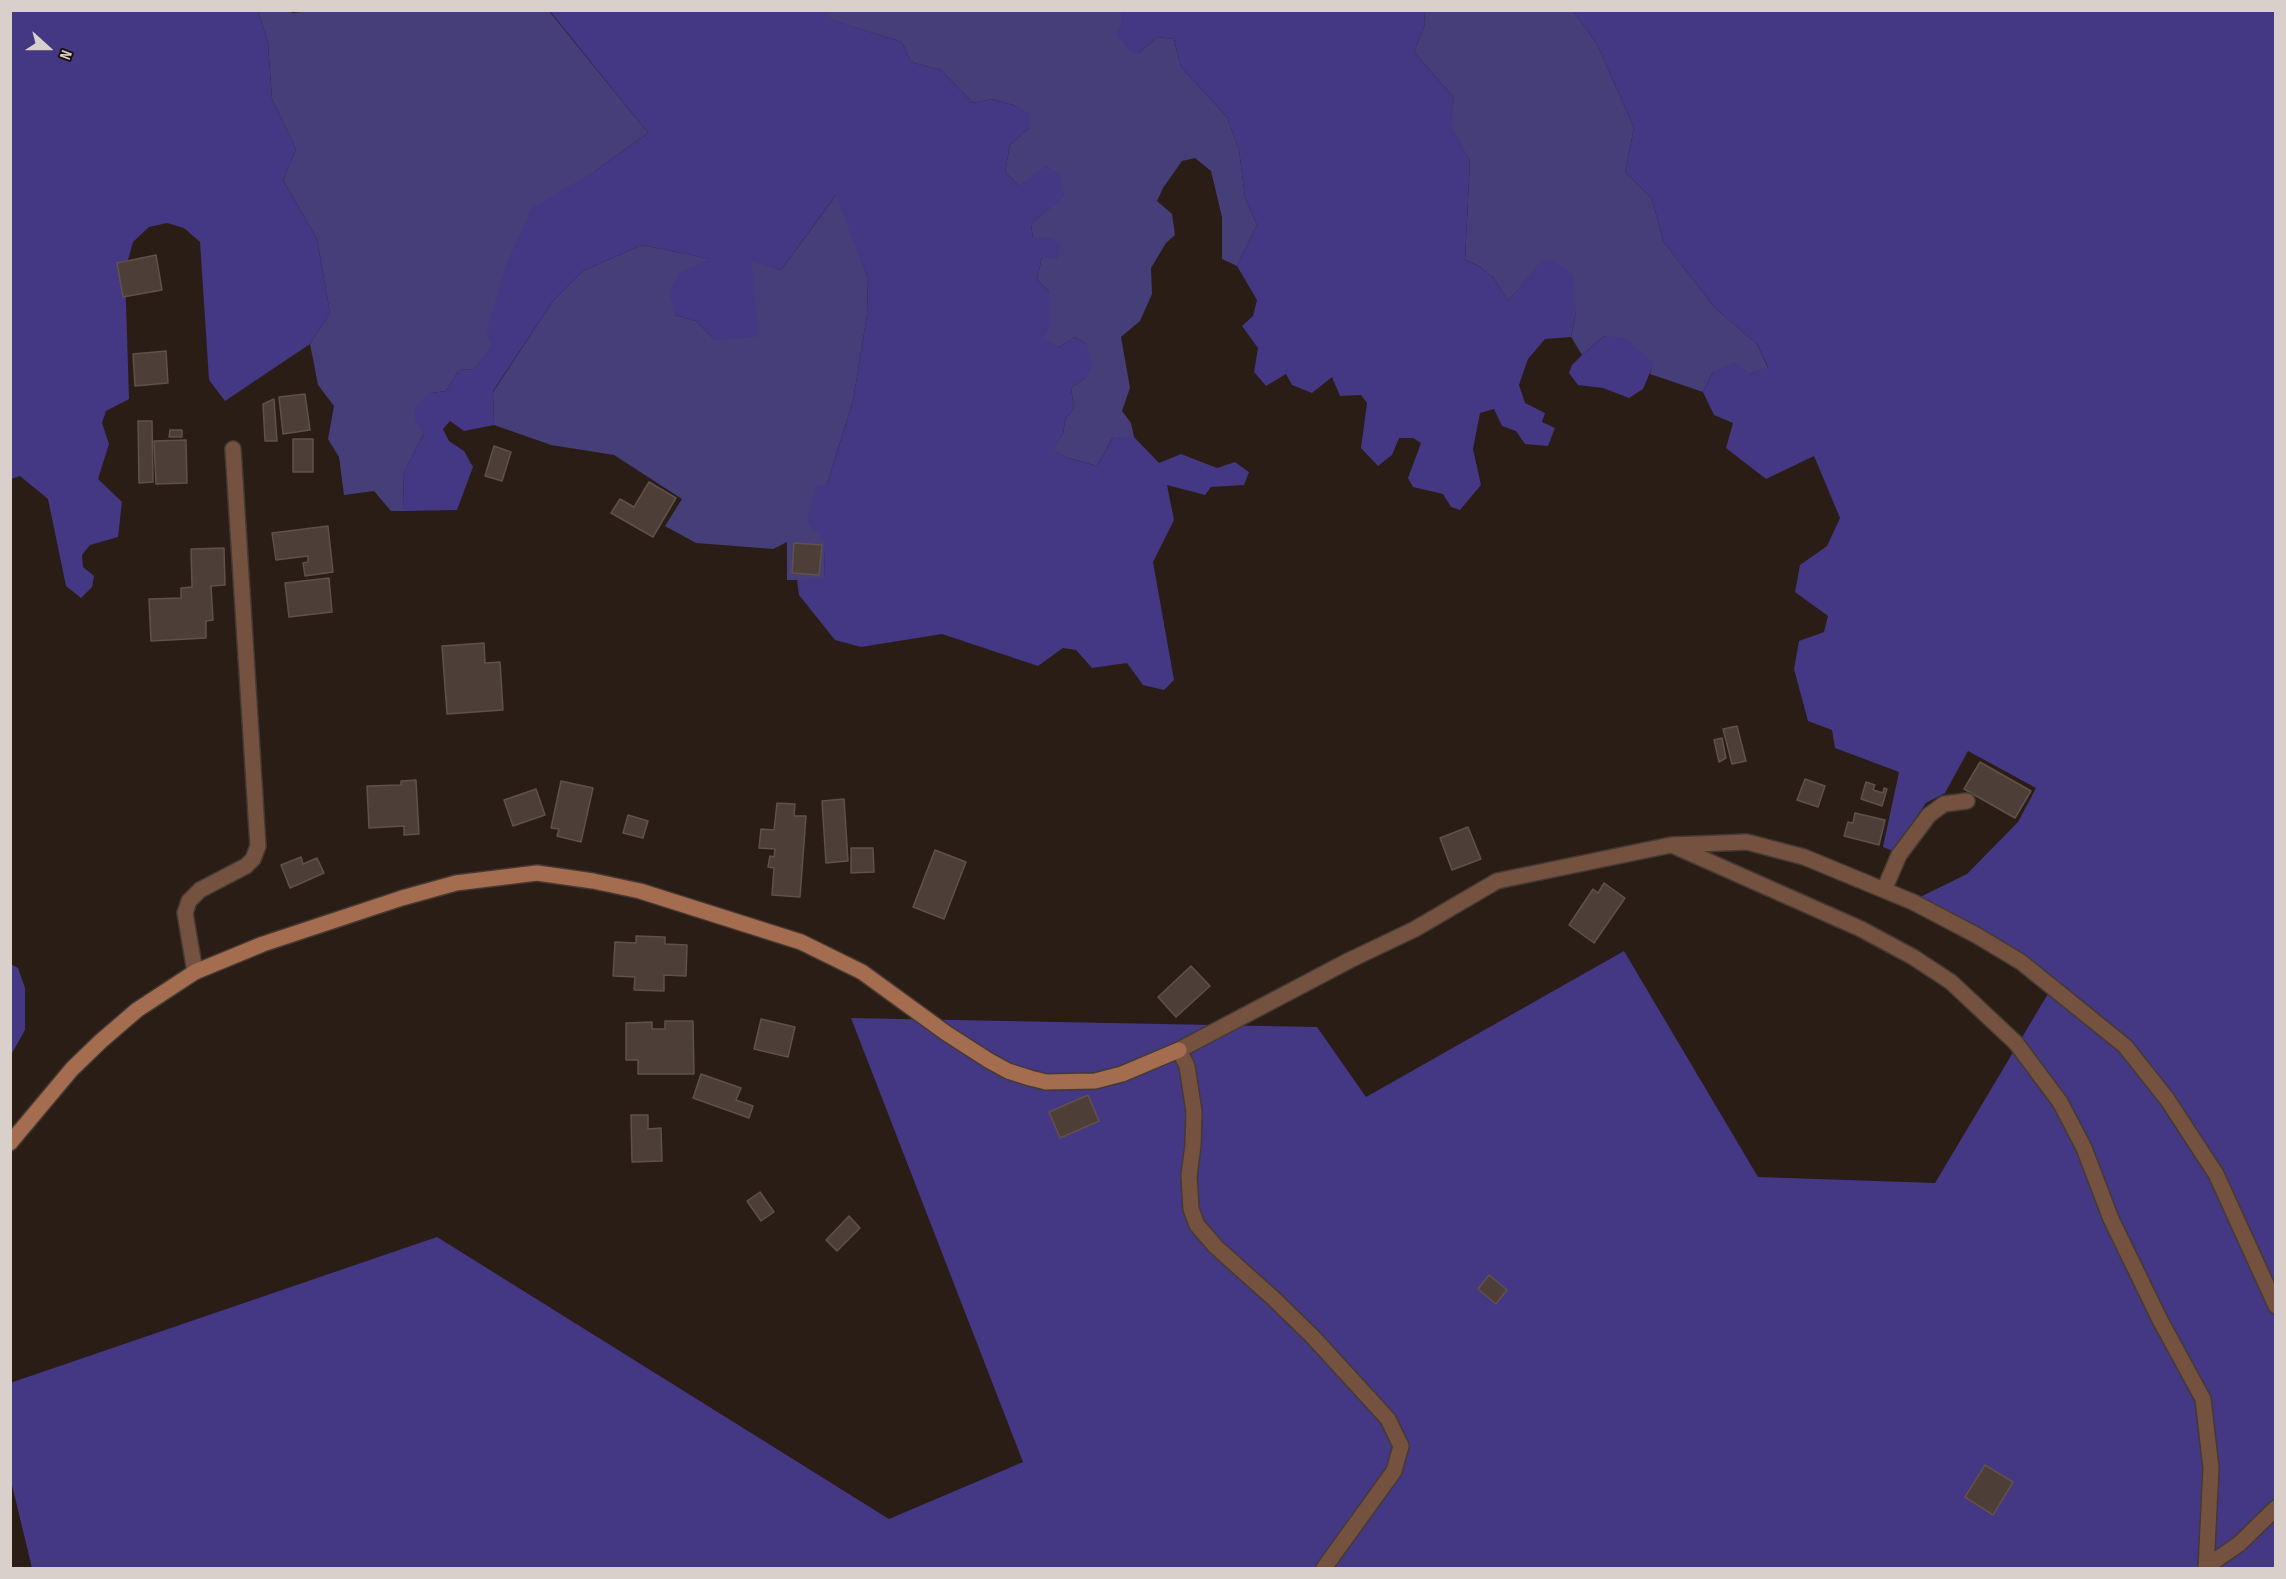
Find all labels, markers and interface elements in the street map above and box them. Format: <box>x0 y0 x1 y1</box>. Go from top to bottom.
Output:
north arrow <box>18 18 78 78</box>
text: N <box>55 47 76 62</box>

